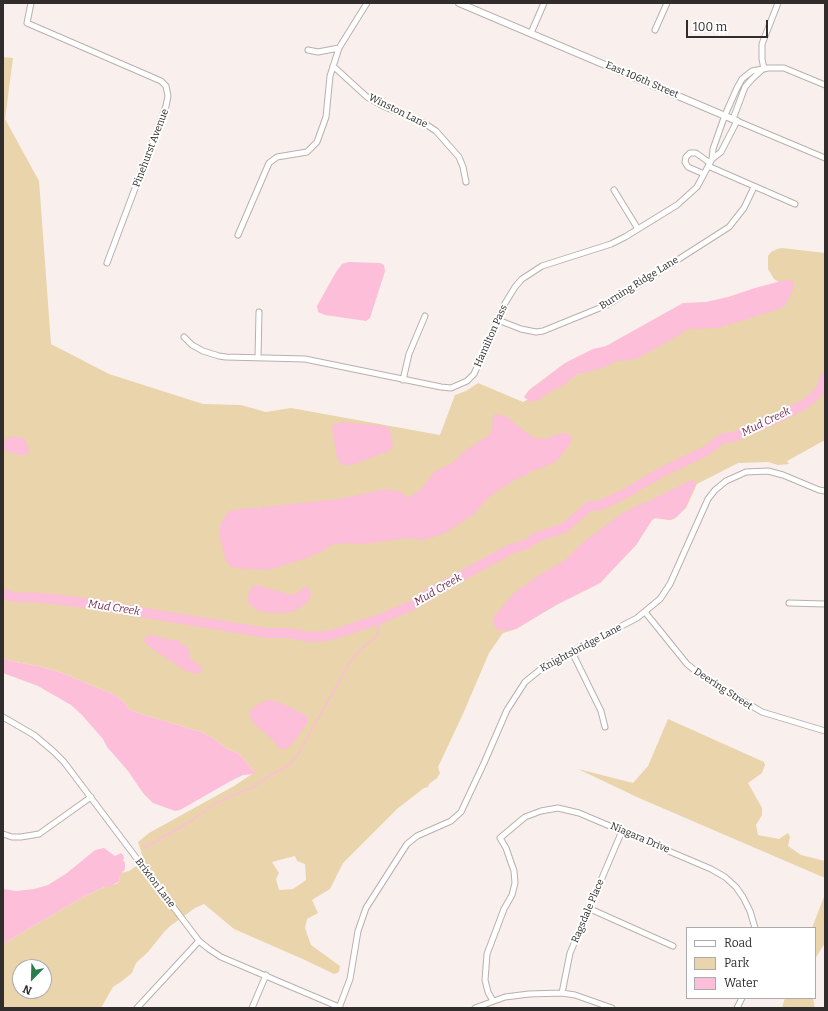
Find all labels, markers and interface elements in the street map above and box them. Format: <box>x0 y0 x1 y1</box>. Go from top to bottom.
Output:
scale bar <box>688 12 770 38</box>
text: 100 m <box>693 20 727 34</box>
street label: East 106th Street <box>604 59 680 101</box>
street label: Winston Lane <box>367 92 429 130</box>
street label: Pinehurst Avenue <box>131 107 171 189</box>
street label: Burning Ridge Lane <box>597 254 681 312</box>
street label: Hamilton Pass <box>472 303 510 369</box>
water label: Mud Creek <box>739 405 793 439</box>
water label: Mud Creek <box>412 571 464 609</box>
water label: Mud Creek <box>87 597 141 619</box>
street label: Knightsbridge Lane <box>538 621 624 675</box>
street label: Deering Street <box>691 666 755 712</box>
street label: Niagara Drive <box>608 820 672 856</box>
street label: Brixton Lane <box>132 856 178 910</box>
street label: Ragsdale Place <box>569 877 607 945</box>
legend <box>686 927 816 999</box>
text: Road <box>724 936 752 950</box>
text: Park <box>724 956 749 970</box>
north arrow <box>12 959 52 999</box>
text: Water <box>724 976 758 990</box>
text: N <box>21 982 34 997</box>

